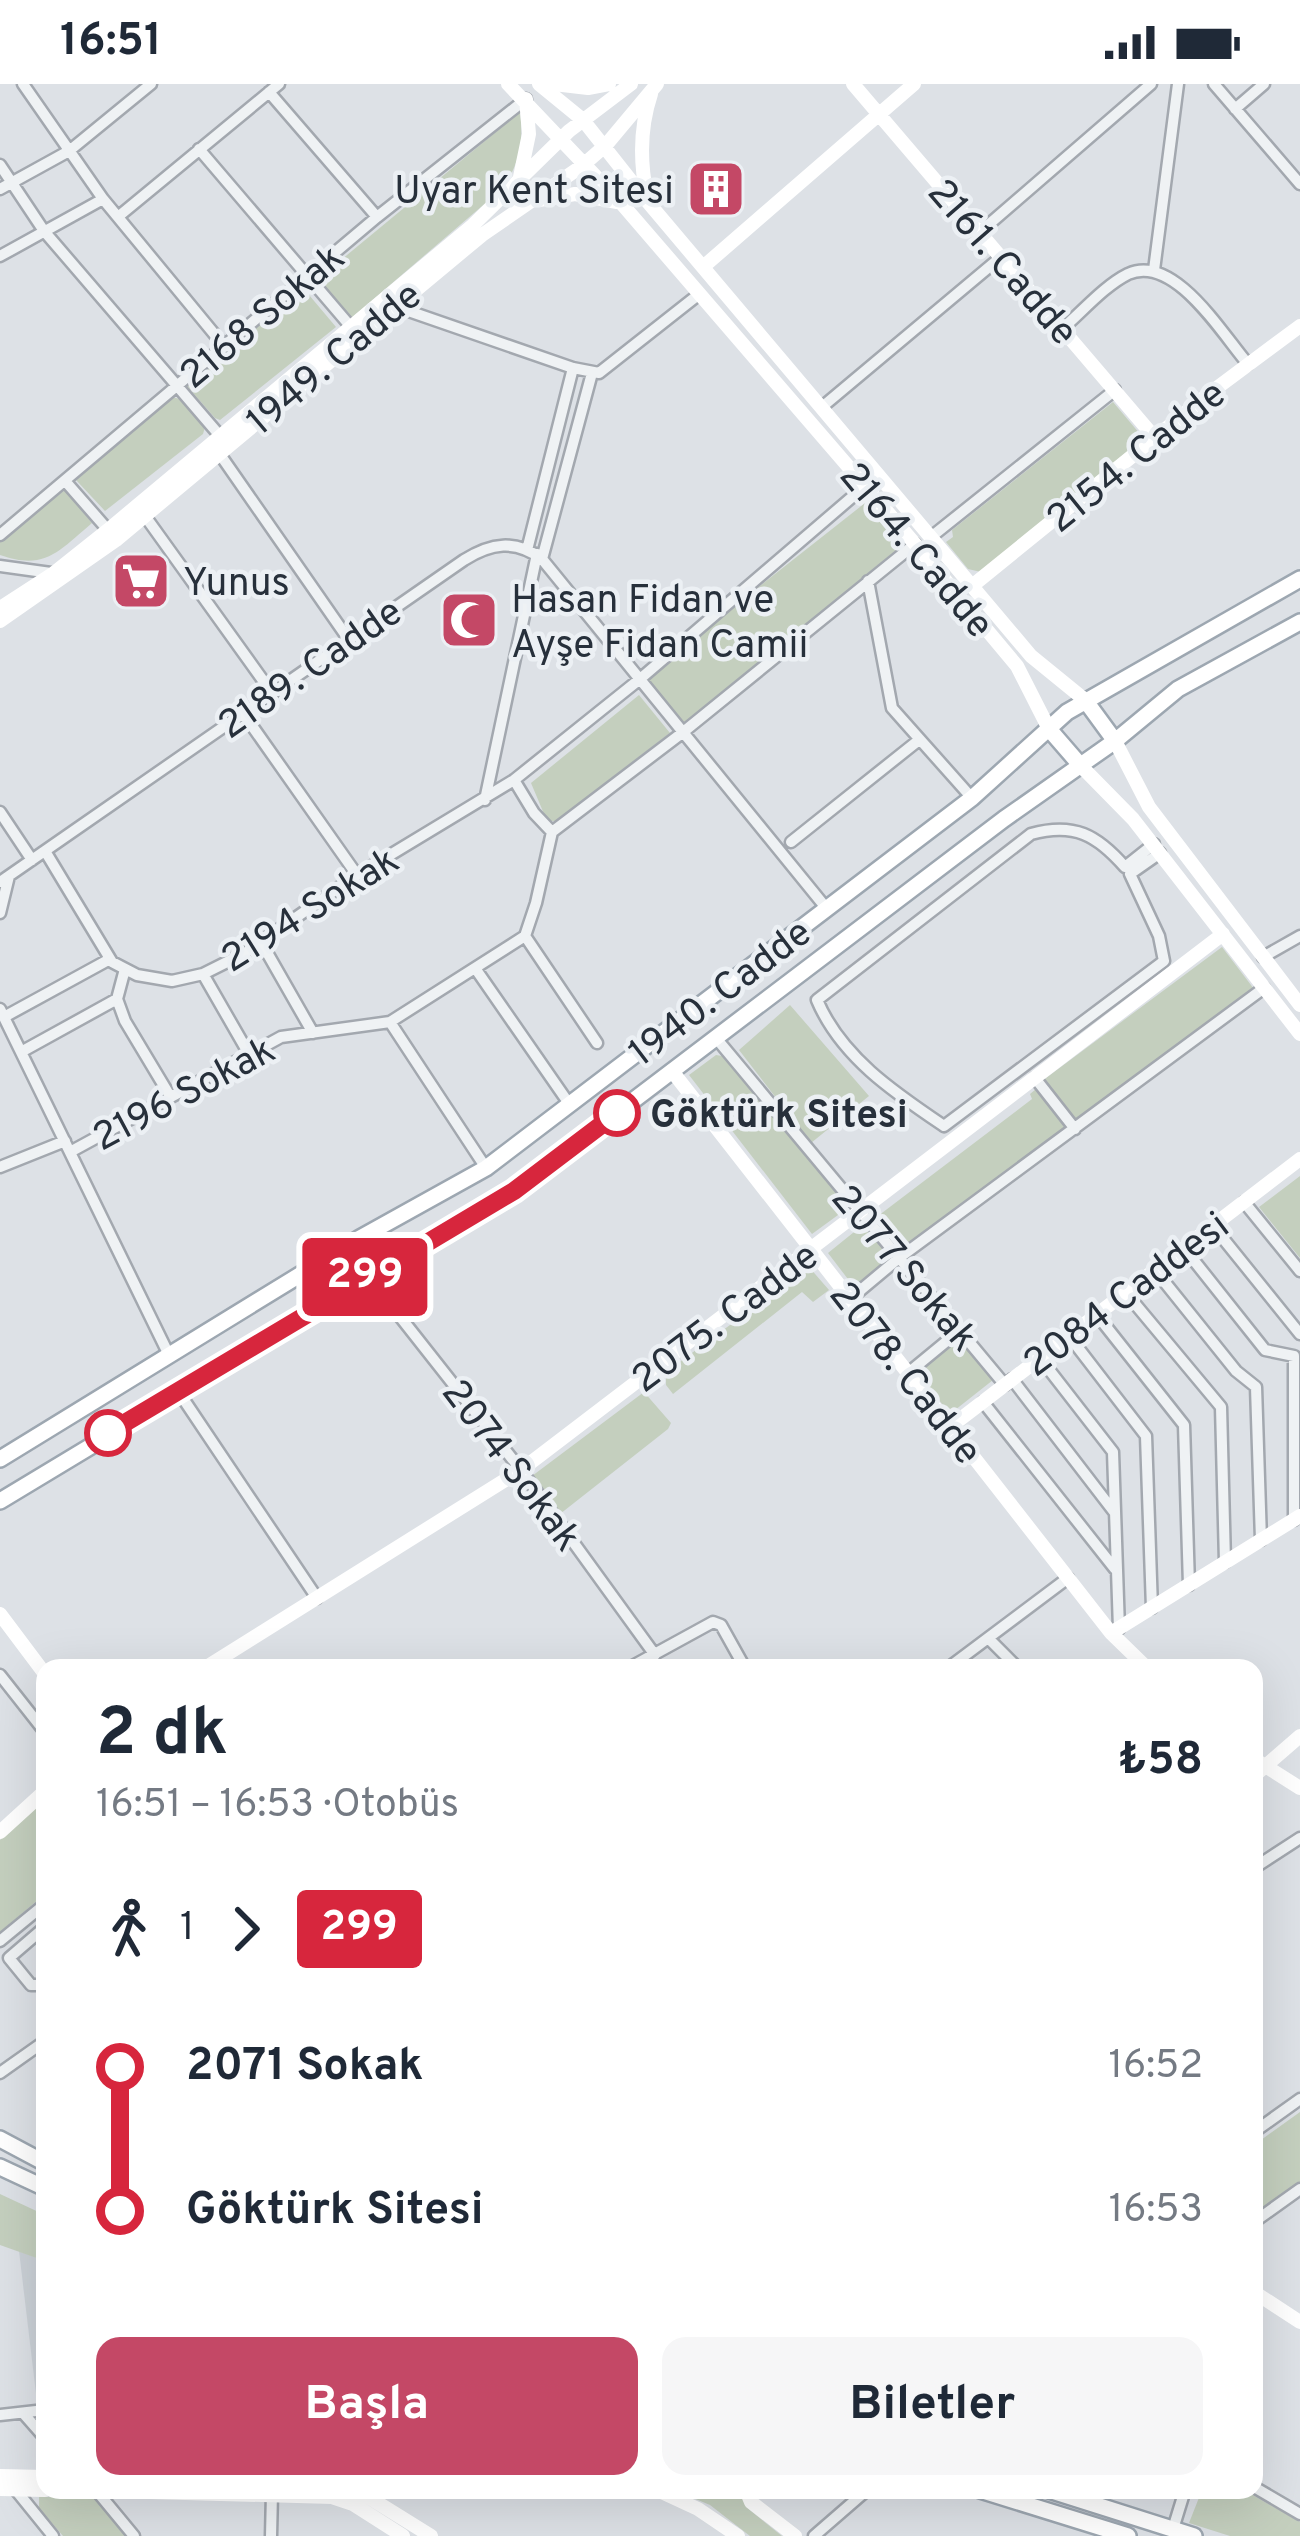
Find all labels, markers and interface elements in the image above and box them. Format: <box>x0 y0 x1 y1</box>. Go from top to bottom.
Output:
text: 16:51 <box>60 14 162 71</box>
building icon: Uyar Kent Sitesi <box>685 158 747 220</box>
place label: Uyar Kent Sitesi <box>394 169 674 218</box>
street label: 2161. Cadde <box>915 170 1086 357</box>
street label: 2168 Sokak <box>172 235 356 402</box>
street label: 1949. Cadde <box>238 273 434 448</box>
street label: 2154. Cadde <box>1038 371 1237 546</box>
street label: 2164. Cadde <box>827 454 1002 650</box>
supermarket icon: Yunus <box>110 550 172 612</box>
place label: Yunus <box>183 561 290 610</box>
place label: Hasan Fidan ve Ayşe Fidan Camii <box>511 578 808 672</box>
street label: 2189. Cadde <box>210 589 413 752</box>
mosque icon: Hasan Fidan ve Ayşe Fidan Camii <box>438 589 500 651</box>
street label: 2194 Sokak <box>213 838 409 986</box>
street label: 1940. Cadde <box>621 910 823 1079</box>
street label: 2196 Sokak <box>86 1028 285 1164</box>
marker: Göktürk Sitesi <box>595 1091 639 1135</box>
place label: Göktürk Sitesi <box>650 1093 908 1142</box>
street label: 2077 Sokak <box>819 1176 987 1363</box>
street label: 2084 Caddesi <box>1015 1203 1240 1390</box>
street label: 2075. Cadde <box>624 1233 830 1406</box>
line badge: 299 <box>296 1238 434 1316</box>
text: 299 <box>326 1250 404 1303</box>
street label: 2078. Cadde <box>817 1273 990 1476</box>
street label: 2074 Sokak <box>429 1371 590 1563</box>
unlabelled marker <box>86 1411 130 1455</box>
text: 2 dk <box>96 1695 228 1778</box>
text: ₺58 <box>1118 1733 1203 1790</box>
text: 16:51 – 16:53 · Otobüs <box>96 1782 459 1831</box>
icon: walk <box>96 1896 162 1962</box>
icon: forward <box>213 1896 279 1962</box>
text: 299 <box>321 1902 398 1955</box>
text: 1 <box>180 1905 195 1954</box>
text: 2071 Sokak <box>186 2039 423 2096</box>
text: 16:52 <box>1109 2043 1203 2092</box>
text: Göktürk Sitesi <box>186 2183 484 2240</box>
text: 16:53 <box>1109 2187 1203 2236</box>
button: Başla <box>96 2337 638 2475</box>
button: Biletler <box>662 2337 1203 2475</box>

